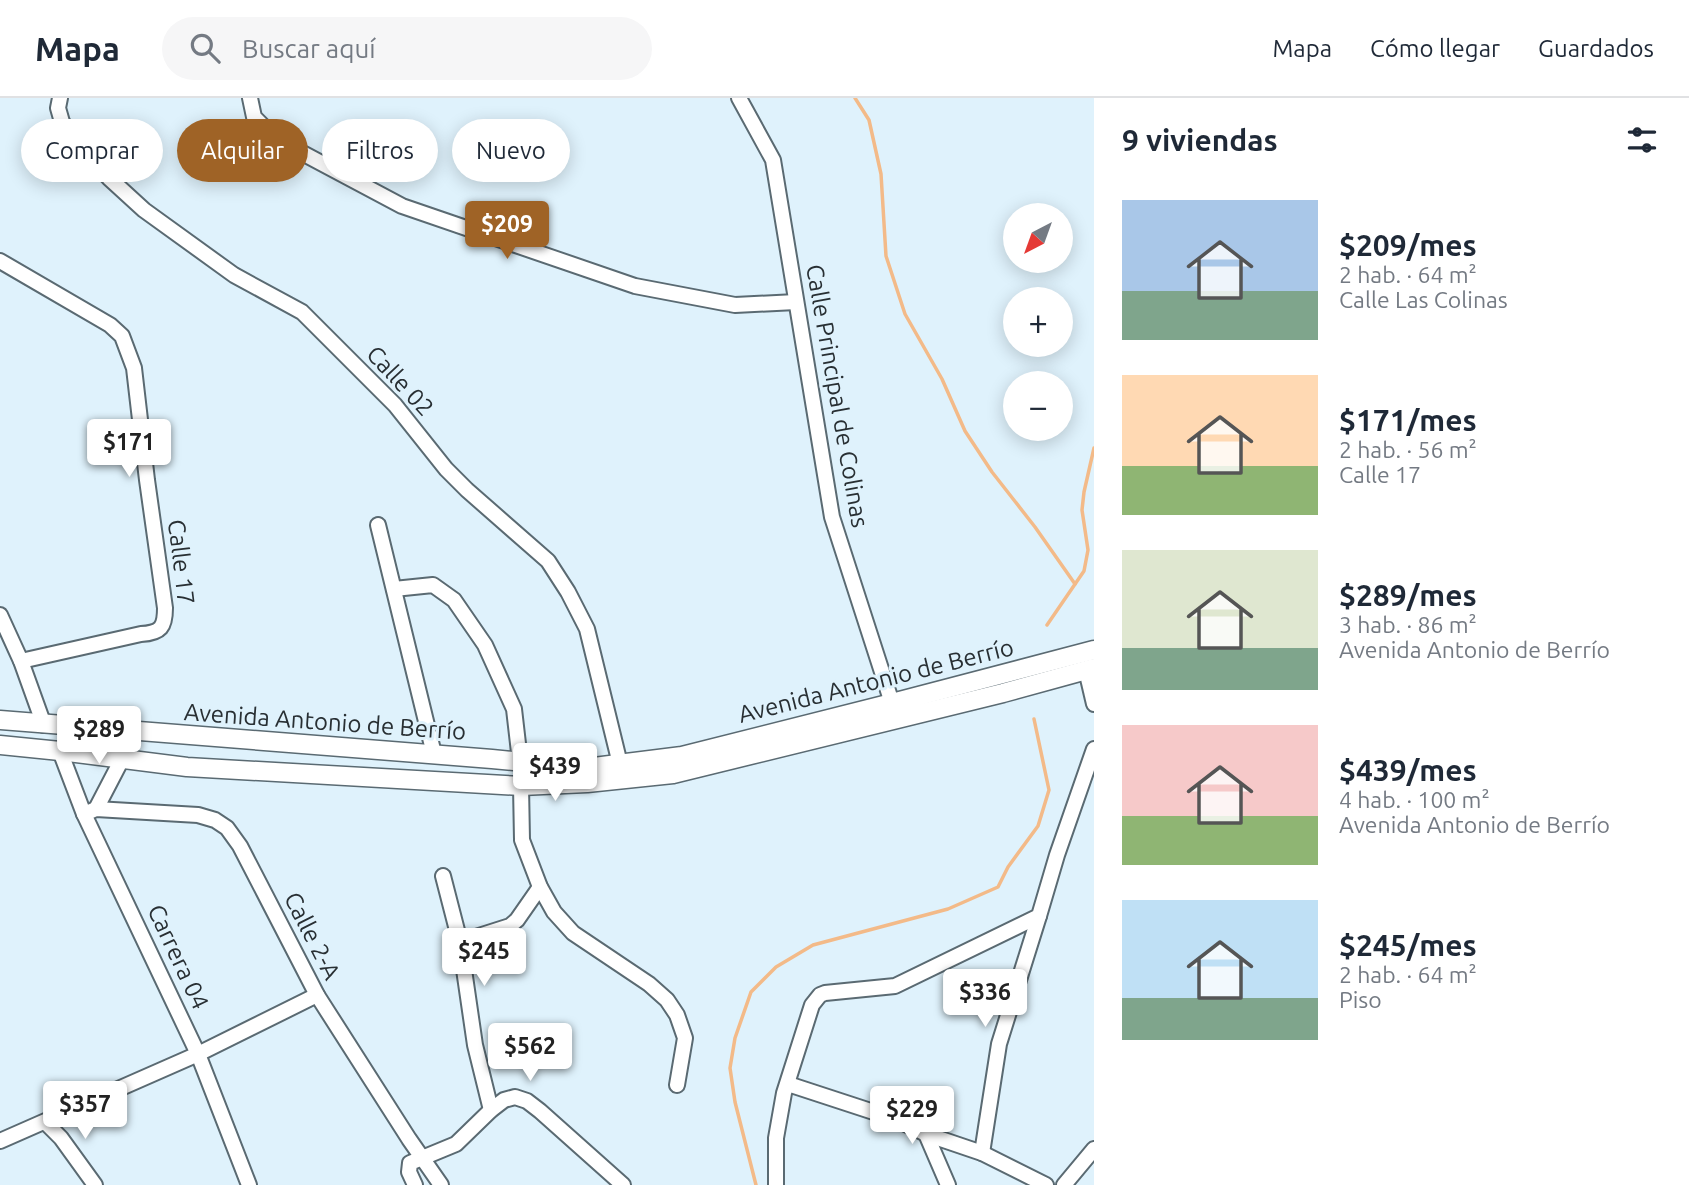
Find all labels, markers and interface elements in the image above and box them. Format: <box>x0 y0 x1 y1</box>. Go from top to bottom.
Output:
search box <box>162 17 652 80</box>
icon: search <box>186 29 224 67</box>
text: Mapa <box>35 30 120 67</box>
text: Buscar aquí <box>242 34 376 63</box>
text: Mapa <box>1272 35 1332 62</box>
text: Cómo llegar <box>1370 35 1500 62</box>
text: Guardados <box>1538 35 1654 62</box>
chip: Comprar <box>21 119 163 182</box>
chip: Alquilar <box>177 119 308 182</box>
chip: Filtros <box>322 119 438 182</box>
chip: Nuevo <box>452 119 570 182</box>
icon: filters <box>1623 121 1661 159</box>
text: 9 viviendas <box>1122 123 1278 157</box>
pin: $209 <box>466 202 548 261</box>
north arrow <box>1003 203 1073 273</box>
map controls <box>1003 203 1073 441</box>
text: $209 <box>481 211 533 236</box>
icon: home <box>1178 228 1262 312</box>
text: $209/mes <box>1339 228 1477 262</box>
street label: Calle Principal de Colinas <box>801 262 874 530</box>
text: 2 hab. · 64 m² <box>1339 262 1477 287</box>
button: + <box>1003 287 1073 357</box>
text: Calle Las Colinas <box>1339 287 1508 312</box>
street label: Calle 02 <box>361 340 439 421</box>
button: − <box>1003 371 1073 441</box>
icon: home <box>1178 403 1262 487</box>
text: $171/mes <box>1339 403 1477 437</box>
pin: $171 <box>88 420 170 479</box>
text: $171 <box>103 429 155 454</box>
text: 2 hab. · 56 m² <box>1339 437 1477 462</box>
text: Calle 17 <box>1339 462 1421 487</box>
street label: Calle 17 <box>163 518 200 606</box>
icon: home <box>1178 578 1262 662</box>
text: $289/mes <box>1339 578 1477 612</box>
text: 3 hab. · 86 m² <box>1339 612 1477 637</box>
street label: Avenida Antonio de Berrío <box>735 633 1016 728</box>
text: Avenida Antonio de Berrío <box>1339 637 1610 662</box>
street label: Avenida Antonio de Berrío <box>183 698 467 745</box>
pin: $289 <box>58 706 140 766</box>
text: $289 <box>73 716 125 741</box>
pin: $439 <box>514 744 596 803</box>
text: $439 <box>529 753 581 778</box>
icon: home <box>1178 753 1262 837</box>
text: $439/mes <box>1339 753 1477 787</box>
text: 4 hab. · 100 m² <box>1339 787 1490 812</box>
text: Avenida Antonio de Berrío <box>1339 812 1610 837</box>
street label: Calle 2-A <box>279 888 346 984</box>
street label: Carrera 04 <box>142 900 214 1013</box>
pin: $245 <box>443 928 525 988</box>
icon: home <box>1178 928 1262 1012</box>
text: $245/mes <box>1339 928 1477 962</box>
text: $245 <box>458 938 510 963</box>
text: 2 hab. · 64 m² <box>1339 962 1477 987</box>
pin: $336 <box>944 970 1026 1029</box>
text: $336 <box>959 979 1011 1004</box>
text: Piso <box>1339 987 1382 1012</box>
pin: $562 <box>489 1024 571 1083</box>
text: $562 <box>504 1033 556 1058</box>
pin: $357 <box>44 1082 126 1141</box>
pin: $229 <box>871 1086 953 1146</box>
text: $357 <box>59 1091 111 1116</box>
text: $229 <box>886 1096 938 1121</box>

